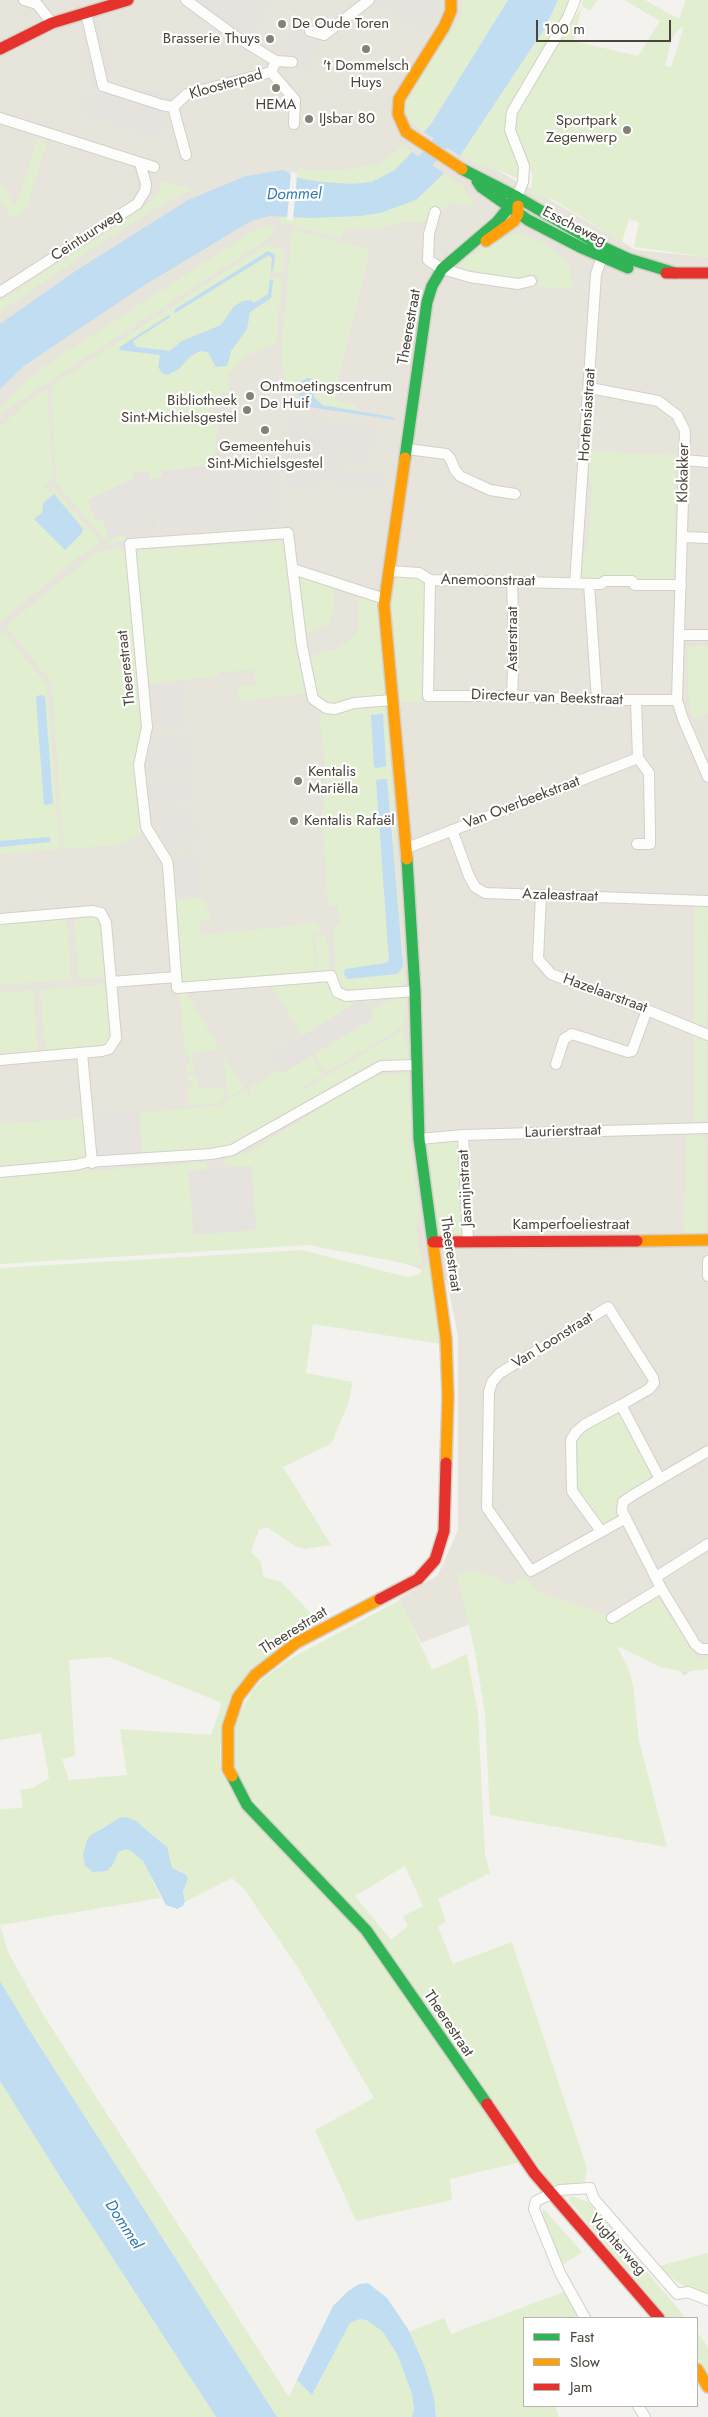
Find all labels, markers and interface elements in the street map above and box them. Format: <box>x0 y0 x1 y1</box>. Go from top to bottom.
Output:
scale bar <box>538 10 673 42</box>
place label: De Oude Toren <box>292 15 389 33</box>
marker: De Oude Toren <box>276 18 288 30</box>
text: 100 m <box>544 18 585 40</box>
place label: Brasserie Thuys <box>163 30 260 48</box>
marker: Brasserie Thuys <box>264 33 276 45</box>
marker: 't Dommelsch Huys <box>360 43 372 55</box>
place label: 't Dommelsch Huys <box>323 57 409 92</box>
street label: Kloosterpad <box>187 66 265 104</box>
marker: HEMA <box>270 82 282 94</box>
place label: HEMA <box>255 96 297 114</box>
place label: IJsbar 80 <box>319 110 375 128</box>
place label: Sportpark Zegenwerp <box>546 112 617 147</box>
marker: IJsbar 80 <box>303 113 315 125</box>
marker: Sportpark Zegenwerp <box>621 124 633 136</box>
water label: Dommel <box>266 185 322 205</box>
street label: Esscheweg <box>539 203 609 251</box>
street label: Ceintuurweg <box>48 206 126 266</box>
street label: Theerestraat <box>395 288 425 366</box>
street label: Hortensiastraat <box>576 368 600 462</box>
place label: Ontmoetingscentrum De Huif <box>260 378 392 413</box>
marker: Ontmoetingscentrum De Huif <box>244 390 256 402</box>
place label: Bibliotheek Sint-Michielsgestel <box>121 392 237 427</box>
marker: Bibliotheek Sint-Michielsgestel <box>241 404 253 416</box>
marker: Gemeentehuis Sint-Michielsgestel <box>259 424 271 436</box>
place label: Gemeentehuis Sint-Michielsgestel <box>207 438 323 473</box>
street label: Klokakker <box>674 443 694 503</box>
street label: Anemoonstraat <box>441 571 535 591</box>
street label: Asterstraat <box>504 606 522 672</box>
street label: Theerestraat <box>114 629 140 707</box>
street label: Directeur van Beekstraat <box>471 686 623 710</box>
place label: Kentalis Mariëlla <box>308 763 358 798</box>
street label: Van Overbeekstraat <box>461 773 583 833</box>
marker: Kentalis Mariëlla <box>292 775 304 787</box>
place label: Kentalis Rafaël <box>304 812 395 830</box>
marker: Kentalis Rafaël <box>288 815 300 827</box>
street label: Azaleastraat <box>522 886 598 906</box>
street label: Hazelaarstraat <box>560 970 650 1018</box>
street label: Laurierstraat <box>524 1122 602 1142</box>
street label: Jasmijnstraat <box>455 1149 477 1227</box>
street label: Theerestraat <box>436 1215 464 1293</box>
street label: Kamperfoeliestraat <box>513 1216 629 1234</box>
street label: Van Loonstraat <box>509 1309 597 1373</box>
street label: Theerestraat <box>257 1603 331 1659</box>
street label: Theerestraat <box>419 1988 477 2060</box>
water label: Dommel <box>100 2197 146 2253</box>
street label: Vughterweg <box>585 2211 649 2279</box>
legend <box>523 2317 698 2407</box>
text: Fast <box>570 2326 594 2348</box>
text: Slow <box>570 2351 600 2373</box>
text: Jam <box>570 2376 593 2398</box>

